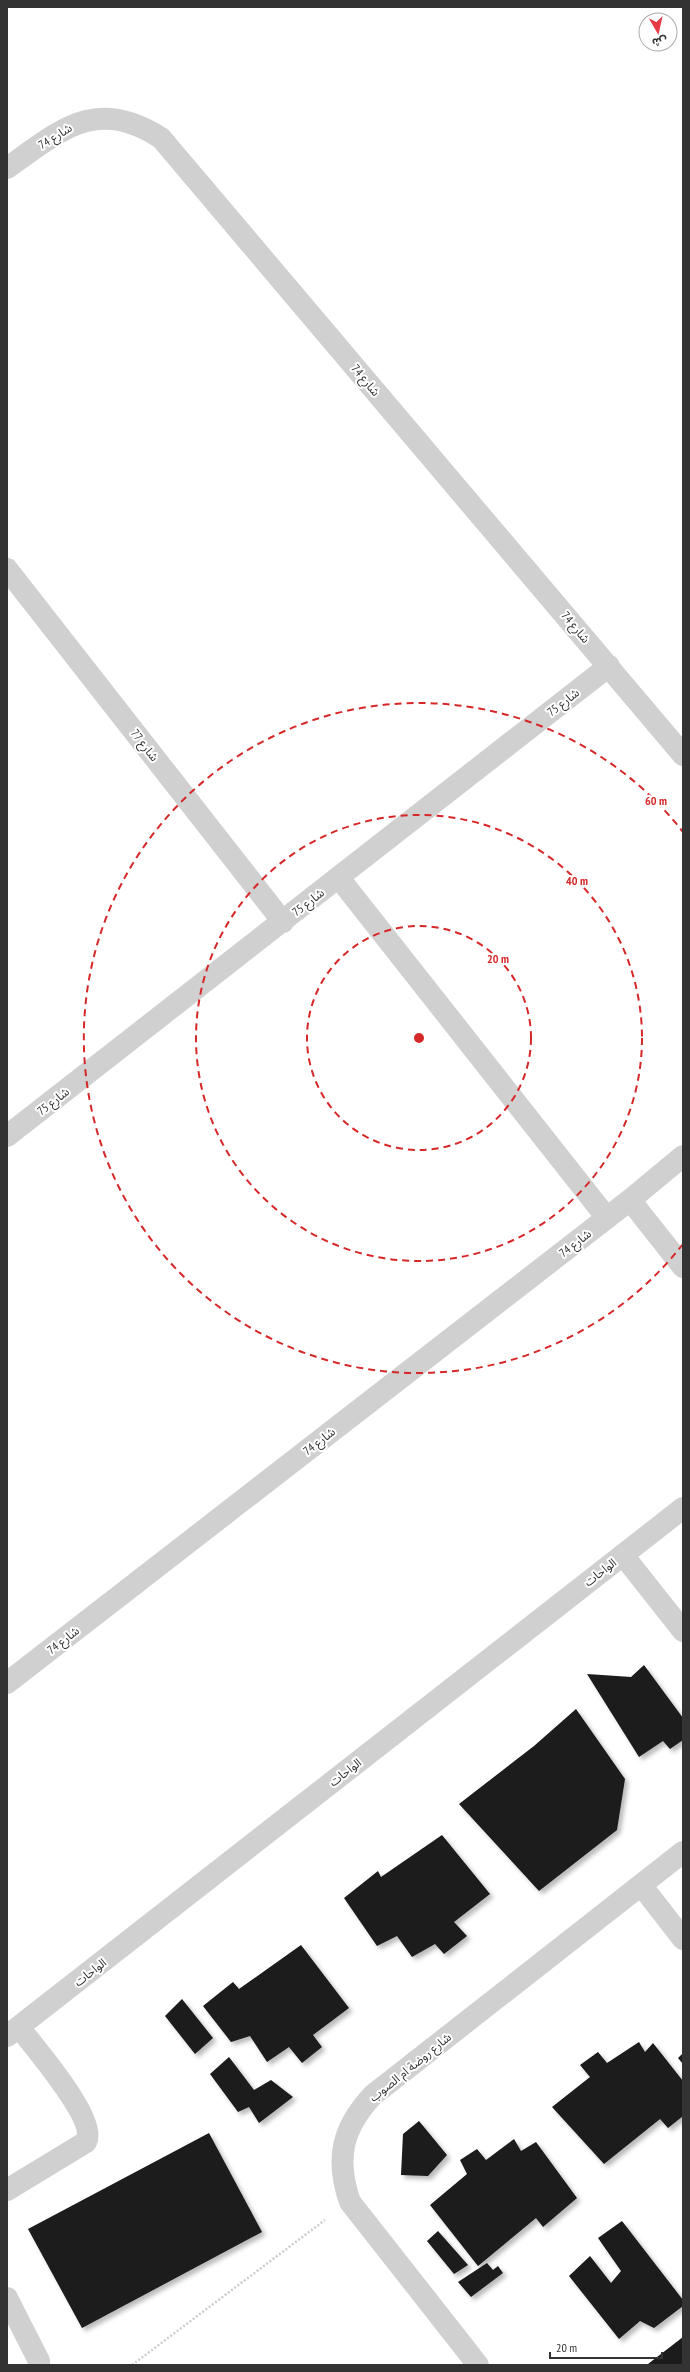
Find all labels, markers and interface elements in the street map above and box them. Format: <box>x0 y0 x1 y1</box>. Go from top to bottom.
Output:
north arrow <box>638 12 678 52</box>
text: ش <box>651 34 668 50</box>
street label: شارع 74 <box>35 120 76 154</box>
street label: شارع 74 <box>347 361 384 400</box>
street label: شارع 74 <box>557 608 594 647</box>
street label: شارع 75 <box>544 685 583 721</box>
street label: شارع 77 <box>126 726 162 765</box>
text: 60 m <box>645 793 667 808</box>
text: 40 m <box>566 873 588 888</box>
street label: شارع 75 <box>289 885 328 921</box>
text: 20 m <box>487 951 509 966</box>
centre of rings <box>412 1031 426 1045</box>
street label: شارع 75 <box>34 1084 73 1120</box>
street label: شارع 74 <box>556 1226 595 1262</box>
street label: شارع 74 <box>300 1424 339 1460</box>
street label: الواحات <box>581 1555 619 1589</box>
street label: شارع 74 <box>44 1623 83 1659</box>
street label: الواحات <box>326 1755 364 1789</box>
street label: الواحات <box>71 1955 109 1989</box>
street label: شارع روضة ام الصوب <box>366 2029 455 2106</box>
scale bar <box>550 2334 662 2360</box>
text: 20 m <box>556 2340 577 2355</box>

